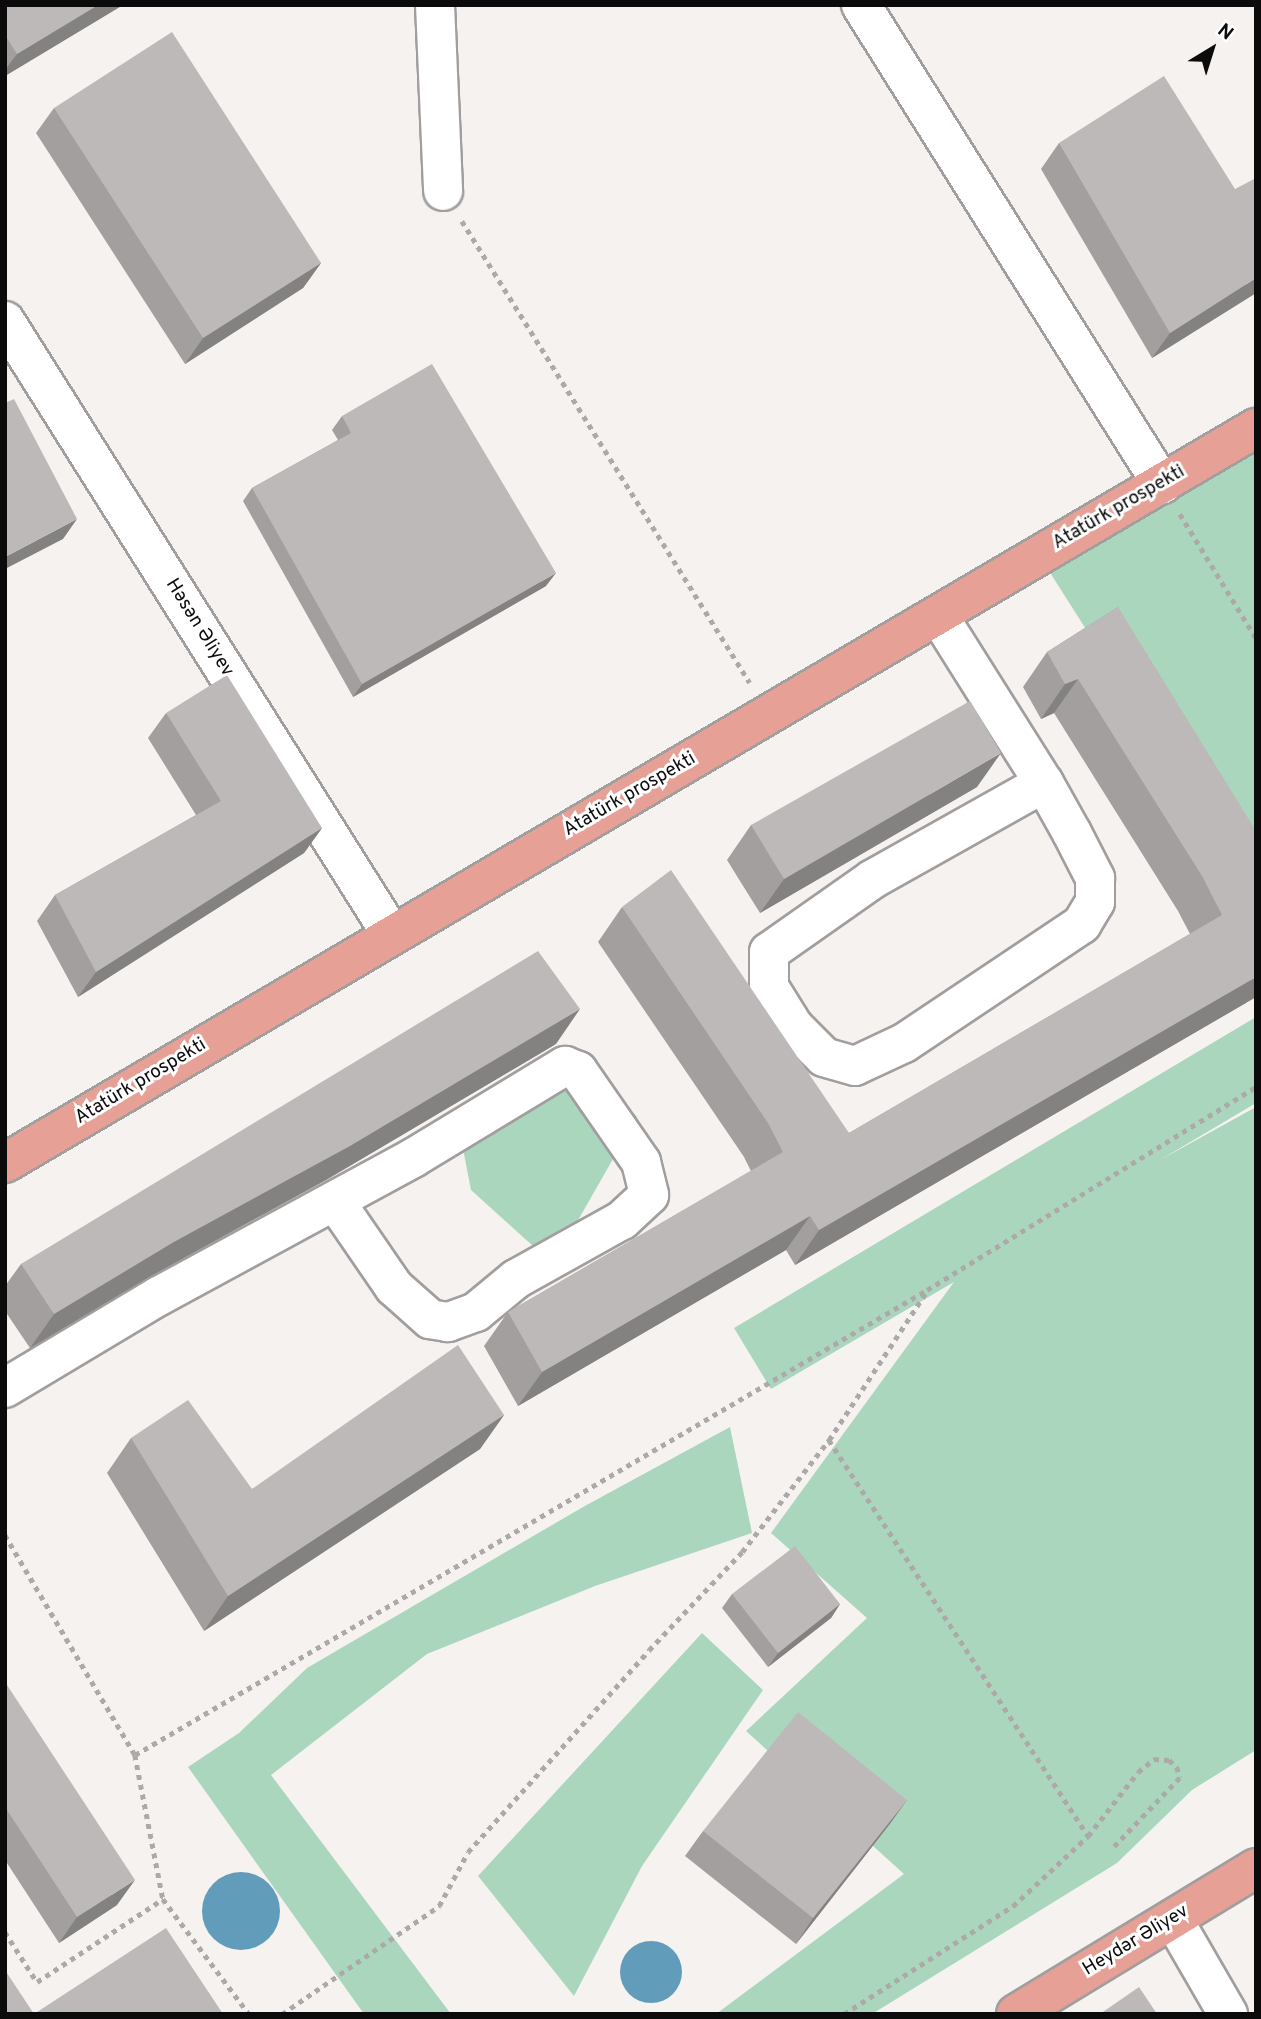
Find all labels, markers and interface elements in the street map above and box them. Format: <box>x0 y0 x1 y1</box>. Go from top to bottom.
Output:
north arrow <box>1177 14 1247 84</box>
text: N <box>1212 19 1238 46</box>
street label: Atatürk prospekti <box>1049 461 1189 555</box>
street label: Həsən Əliyev <box>160 575 238 681</box>
street label: Atatürk prospekti <box>560 748 700 842</box>
street label: Atatürk prospekti <box>71 1034 211 1130</box>
street label: Heydər Əliyev <box>1079 1901 1193 1981</box>

